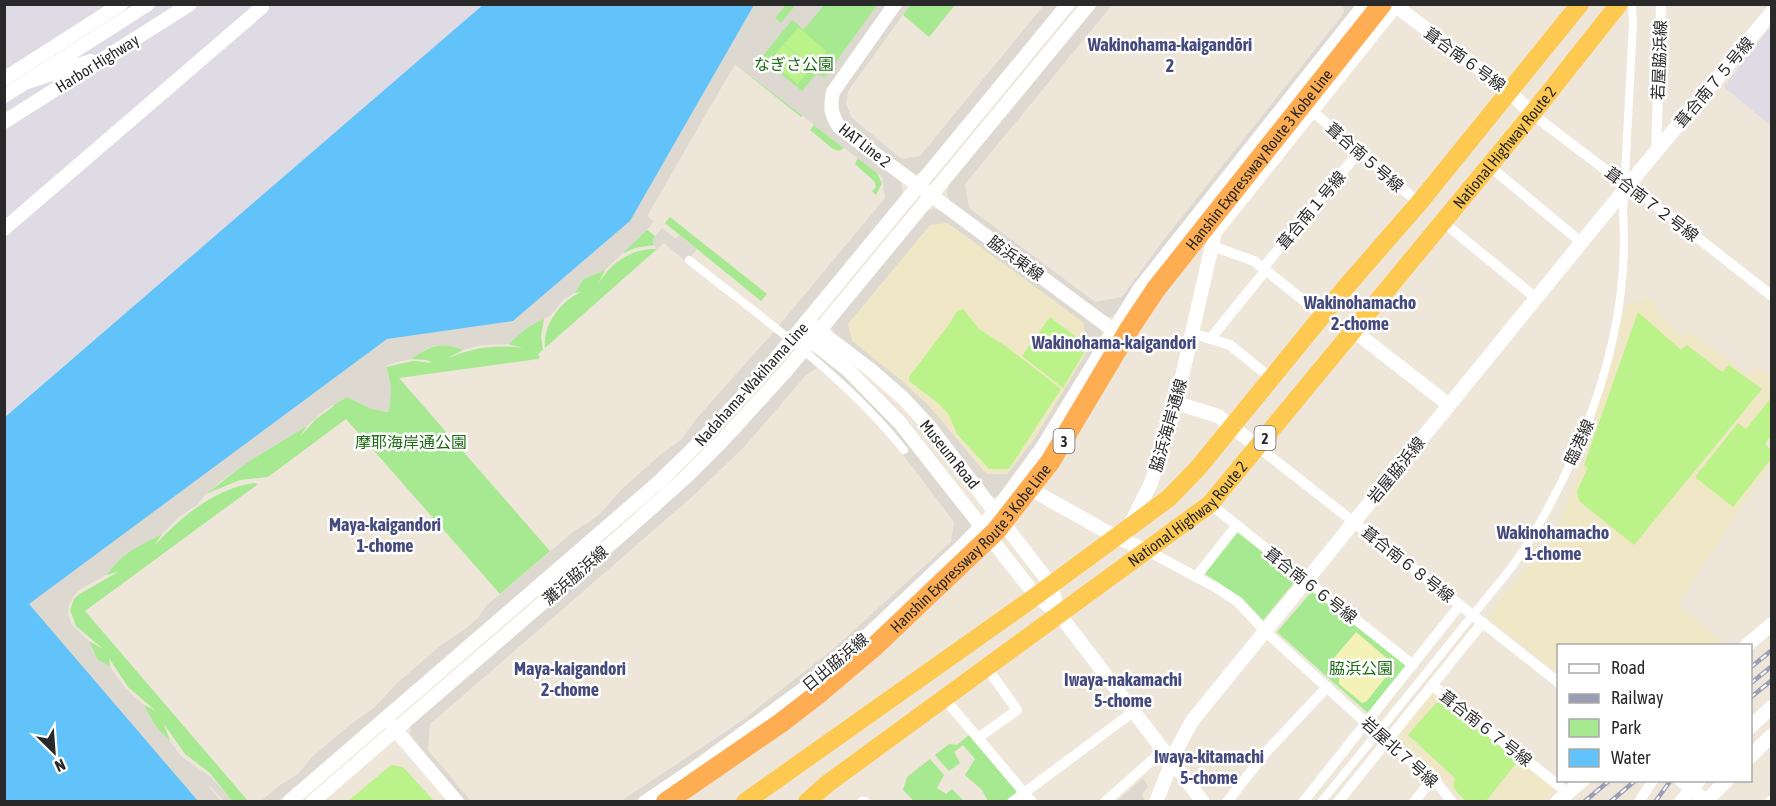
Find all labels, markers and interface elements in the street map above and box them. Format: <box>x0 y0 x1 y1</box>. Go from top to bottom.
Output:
street label: 若屋脇浜線 <box>1649 20 1669 100</box>
street label: 葺合南６号線 <box>1421 24 1509 94</box>
street label: Harbor Highway <box>52 30 143 97</box>
street label: 葺合南７５号線 <box>1671 33 1757 131</box>
district label: Wakinohama-kaigandōri 2 <box>1087 34 1252 76</box>
park label: なぎさ公園 <box>754 55 834 73</box>
street label: Hanshin Expressway Route 3 Kobe Line <box>1182 65 1336 253</box>
street label: National Highway Route 2 <box>1449 82 1560 212</box>
street label: HAT Line 2 <box>836 119 894 171</box>
street label: 葺合南５号線 <box>1323 119 1407 195</box>
street label: 葺合南７２号線 <box>1602 163 1702 245</box>
street label: 葺合南１号線 <box>1273 167 1349 253</box>
street label: 脇浜東線 <box>985 232 1047 284</box>
district label: Wakinohamacho 2-chome <box>1303 292 1416 334</box>
street label: Nadahama-Wakihama Line <box>691 318 811 450</box>
district label: Wakinohama-kaigandori <box>1031 332 1196 353</box>
street label: 脇浜海岸通線 <box>1146 376 1190 474</box>
street label: Museum Road <box>917 416 983 492</box>
street label: 臨港線 <box>1561 416 1597 468</box>
road number: 2 <box>1254 426 1276 450</box>
road number: 3 <box>1054 429 1074 453</box>
park label: 摩耶海岸通公園 <box>355 433 467 451</box>
street label: 岩屋脇浜線 <box>1364 433 1428 507</box>
street label: National Highway Route 2 <box>1124 457 1251 570</box>
street label: Hanshin Expressway Route 3 Kobe Line <box>886 460 1054 636</box>
district label: Maya-kaigandori 1-chome <box>329 514 441 556</box>
street label: 葺合南６８号線 <box>1358 522 1458 606</box>
district label: Wakinohamacho 1-chome <box>1496 522 1609 564</box>
street label: 灘浜脇浜線 <box>539 542 611 608</box>
street label: 葺合南６６号線 <box>1261 543 1361 627</box>
street label: 日出脇浜線 <box>799 629 871 695</box>
legend <box>1557 644 1752 782</box>
text: Road <box>1611 657 1645 678</box>
district label: Maya-kaigandori 2-chome <box>514 658 626 700</box>
park label: 脇浜公園 <box>1329 659 1393 677</box>
district label: Iwaya-nakamachi 5-chome <box>1064 669 1182 711</box>
street label: 葺合南６７号線 <box>1436 686 1536 770</box>
text: Railway <box>1611 687 1663 708</box>
street label: 岩屋北７号線 <box>1358 713 1442 791</box>
text: Park <box>1611 717 1641 738</box>
north arrow <box>24 722 84 782</box>
district label: Iwaya-kitamachi 5-chome <box>1154 746 1264 788</box>
text: Water <box>1611 747 1651 768</box>
text: N <box>52 755 68 776</box>

